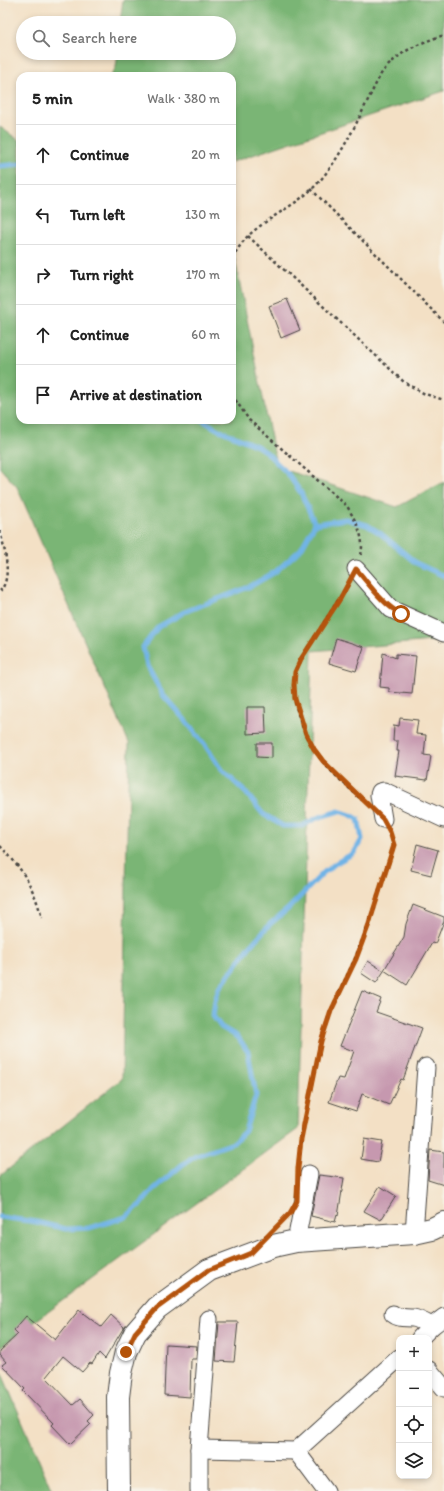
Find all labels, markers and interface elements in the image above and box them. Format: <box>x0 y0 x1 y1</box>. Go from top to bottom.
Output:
search box <box>16 16 236 60</box>
icon: search <box>30 27 52 49</box>
text: Search here <box>62 29 137 47</box>
text: 5 min <box>32 88 72 108</box>
text: Walk · 380 m <box>147 91 220 106</box>
icon: ahead <box>32 144 54 166</box>
text: Continue <box>70 146 129 164</box>
text: 20 m <box>191 147 220 162</box>
icon: left <box>32 204 54 226</box>
text: Turn left <box>70 206 125 224</box>
text: 130 m <box>185 207 220 222</box>
icon: right <box>32 264 54 286</box>
text: Turn right <box>70 266 134 284</box>
text: 170 m <box>186 267 220 282</box>
icon: ahead <box>32 324 54 346</box>
text: Continue <box>70 326 129 344</box>
text: 60 m <box>191 327 220 342</box>
icon: arrive <box>32 384 54 406</box>
text: Arrive at destination <box>70 386 202 404</box>
route start <box>392 605 410 623</box>
map controls <box>396 1335 432 1479</box>
button: + <box>396 1335 432 1371</box>
route end <box>117 1343 135 1361</box>
button: − <box>396 1371 432 1407</box>
button: locate <box>396 1407 432 1443</box>
button: layers <box>396 1443 432 1479</box>

